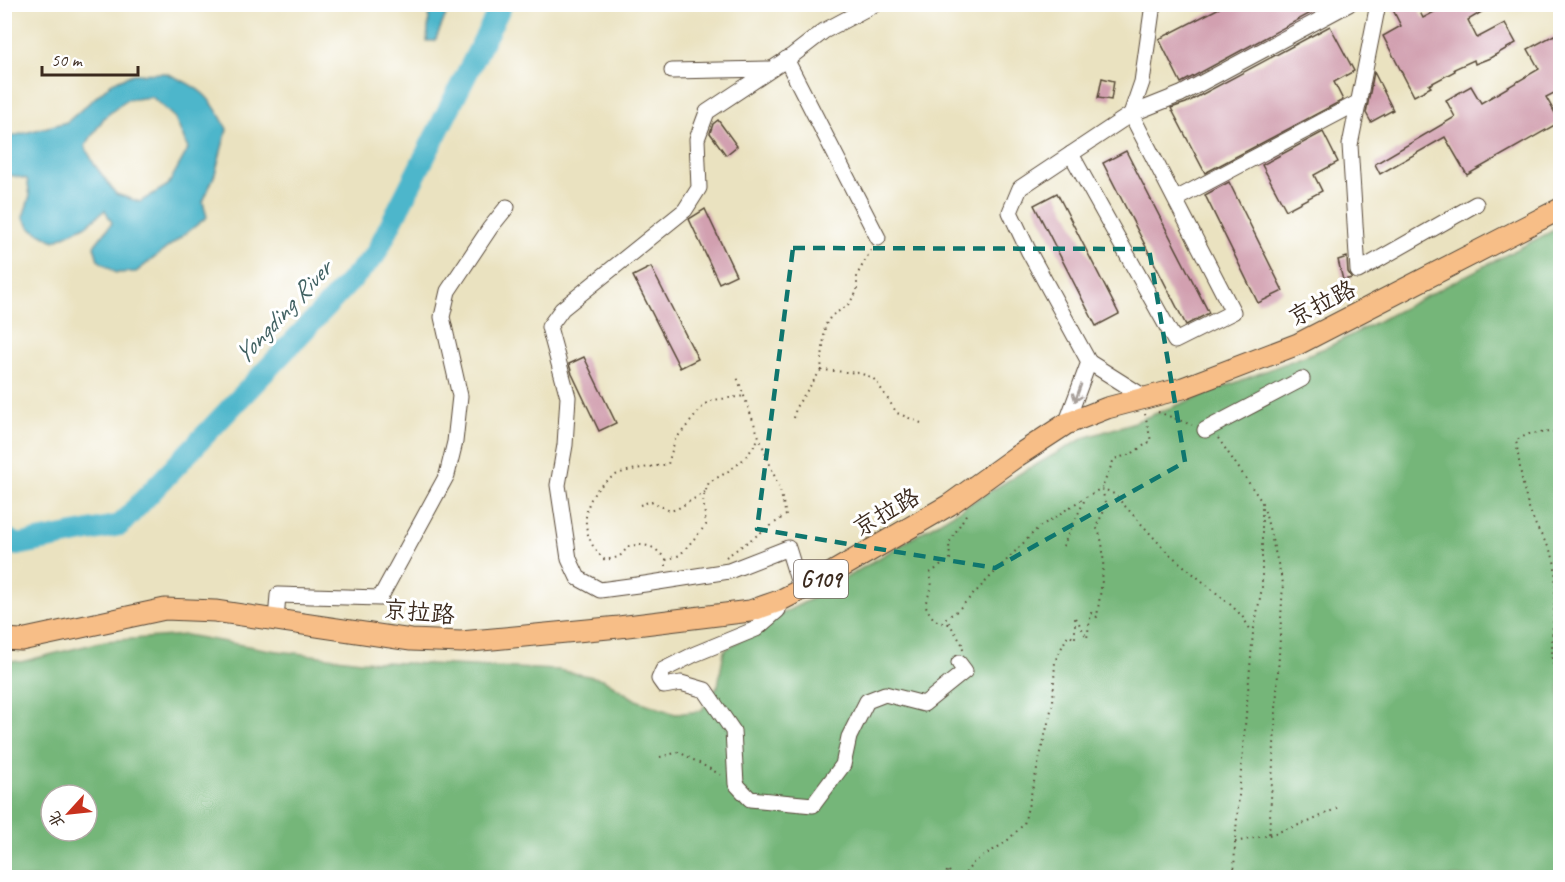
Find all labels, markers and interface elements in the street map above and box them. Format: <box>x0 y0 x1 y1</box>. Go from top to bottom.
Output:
scale bar <box>42 39 138 77</box>
text: 50 m <box>51 49 84 71</box>
water label: Yongding River <box>226 250 342 371</box>
street label: 京拉路 <box>1283 273 1361 333</box>
one-way arrow <box>1071 383 1082 402</box>
street label: 京拉路 <box>847 481 925 543</box>
road number: G109 <box>794 560 848 598</box>
street label: 京拉路 <box>382 594 456 630</box>
north arrow <box>39 783 99 843</box>
text: 北 <box>44 808 69 831</box>

